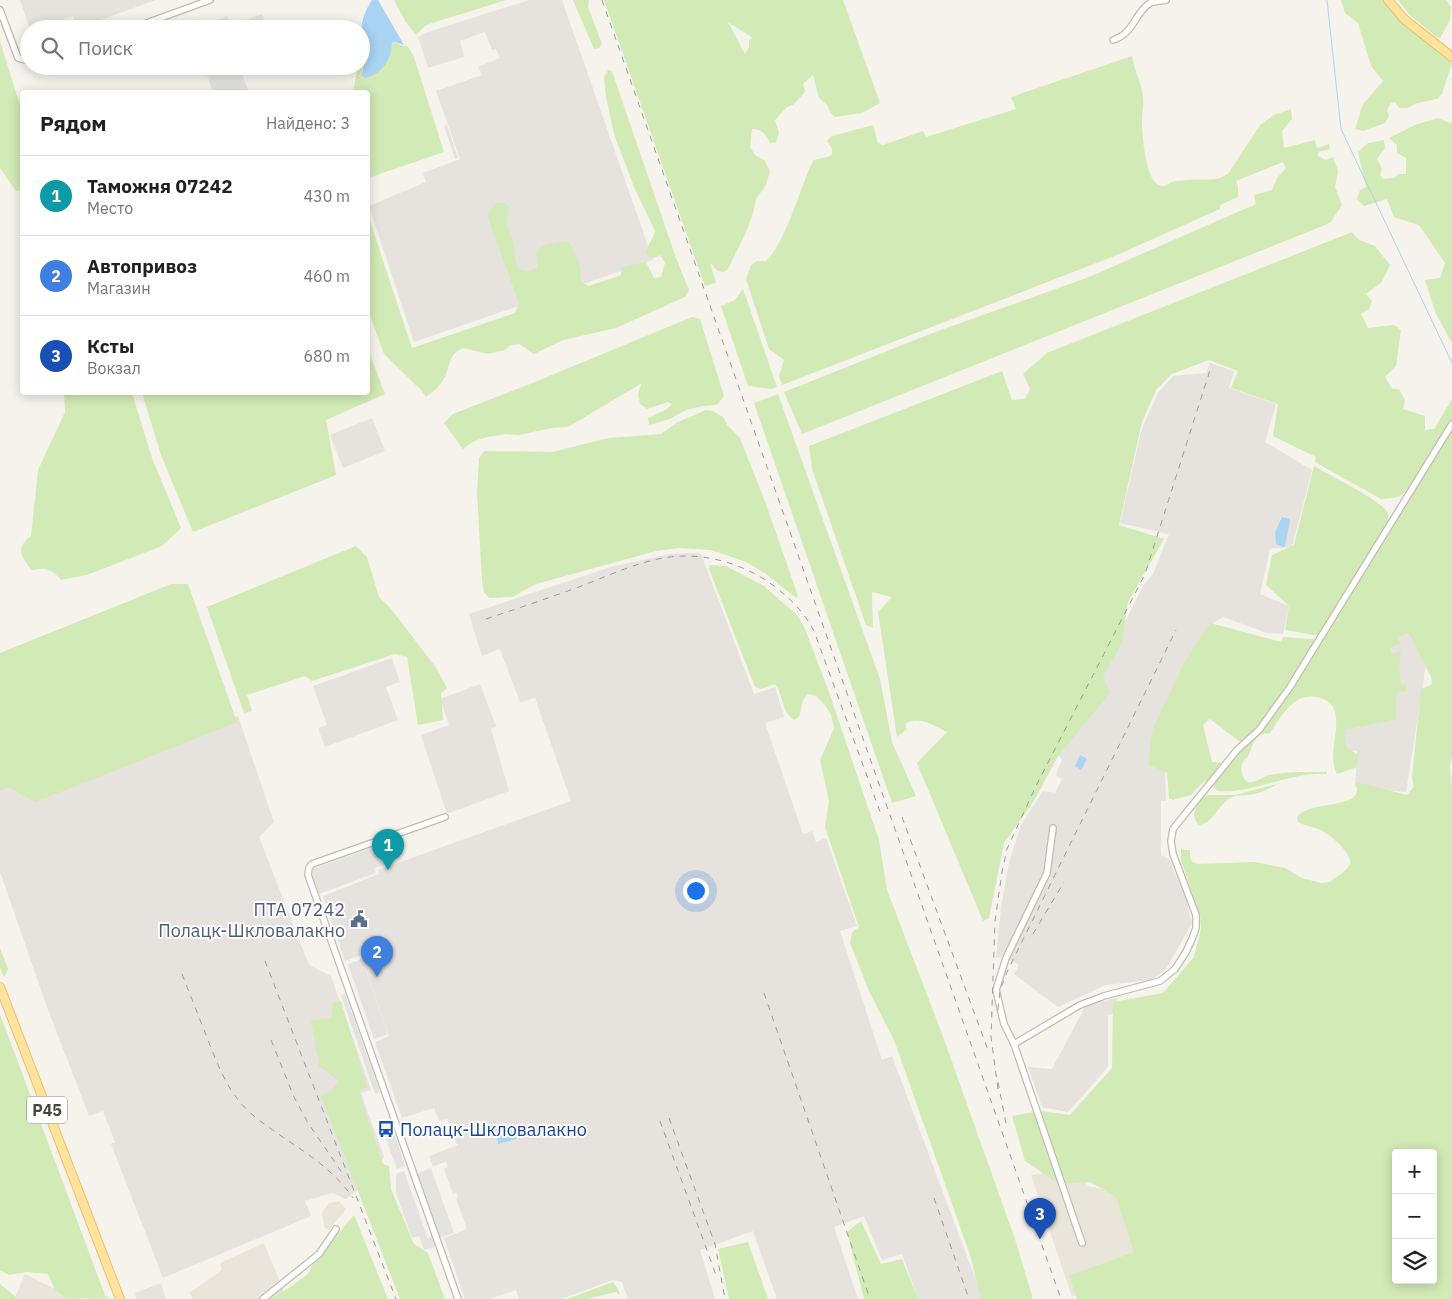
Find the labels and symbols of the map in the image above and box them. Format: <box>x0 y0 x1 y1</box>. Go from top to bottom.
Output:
pin: 1 <box>372 829 404 870</box>
your location <box>683 878 709 904</box>
place label: ПТА 07242 Полацк-Шкловалакно <box>158 898 345 942</box>
public building icon: ПТА 07242 Полацк-Шкловалакно <box>349 909 369 929</box>
pin: 2 <box>361 936 393 977</box>
road number: Р45 <box>27 1096 67 1124</box>
place label: Полацк-Шкловалакно <box>400 1118 587 1141</box>
bus stop icon: Полацк-Шкловалакно <box>376 1119 396 1139</box>
pin: 3 <box>1024 1198 1056 1239</box>

